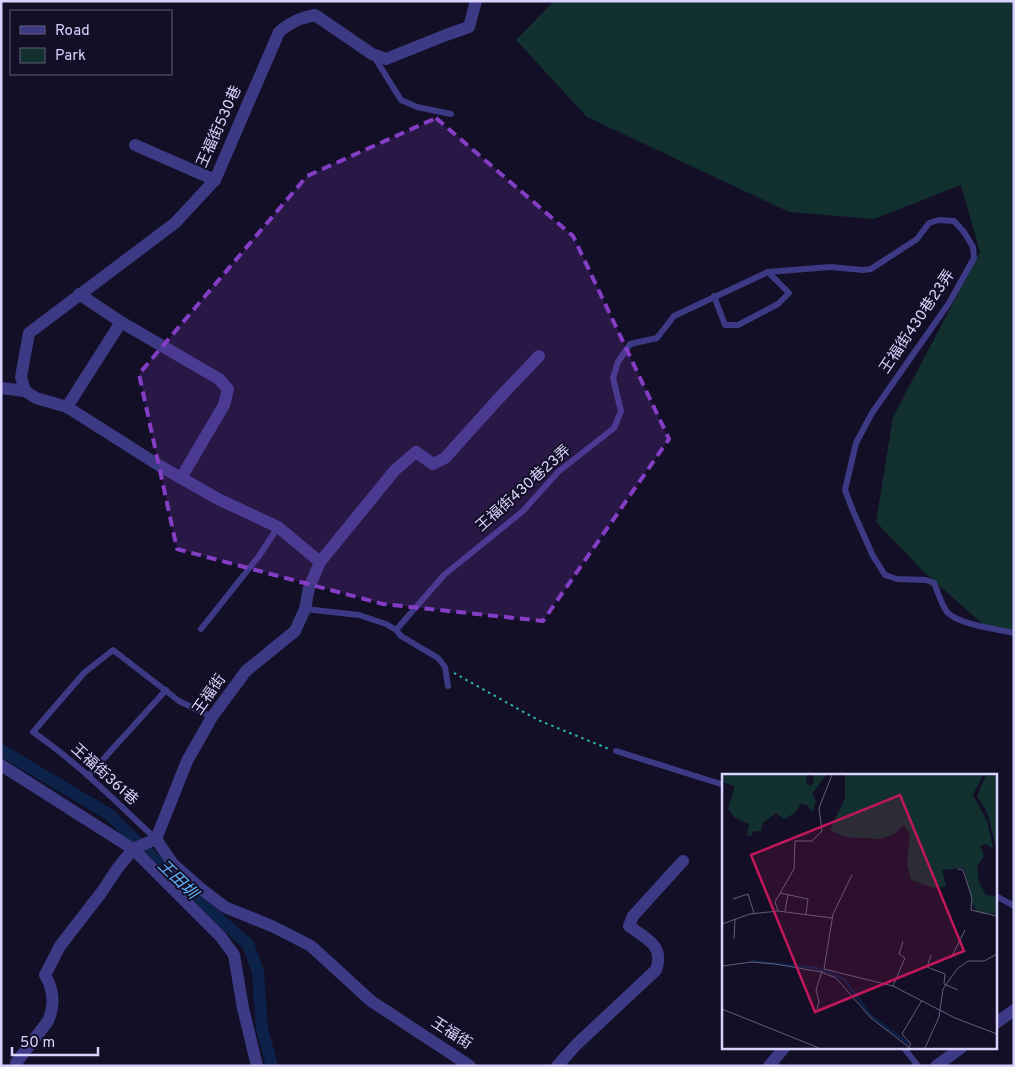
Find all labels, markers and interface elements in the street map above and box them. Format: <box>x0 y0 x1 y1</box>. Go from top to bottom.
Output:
legend <box>10 10 172 75</box>
text: Road <box>55 22 90 41</box>
text: Park <box>55 47 86 66</box>
street label: 王福街530巷 <box>193 83 247 171</box>
street label: 王福街430巷23弄 <box>876 267 960 377</box>
street label: 王福街430巷23弄 <box>473 441 575 537</box>
street label: 王福街 <box>189 671 231 719</box>
street label: 王福街361巷 <box>67 740 141 810</box>
inset map <box>722 774 998 1050</box>
water label: 王田圳 <box>153 856 203 905</box>
street label: 王福街 <box>427 1014 475 1054</box>
scale bar <box>12 1024 99 1056</box>
text: 50 m <box>20 1034 55 1053</box>

